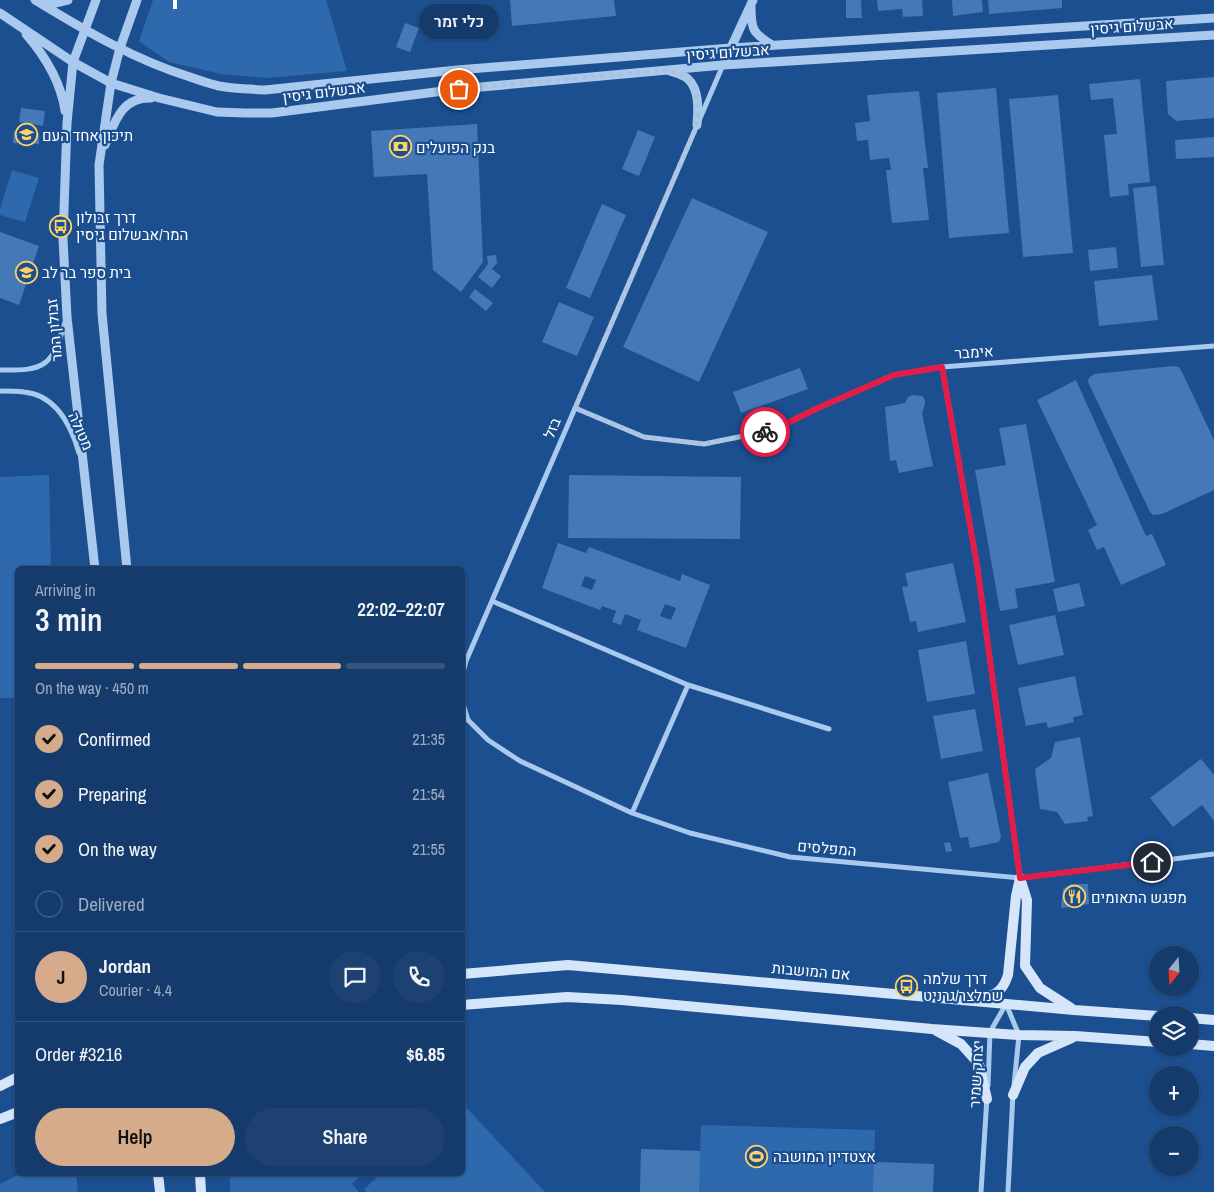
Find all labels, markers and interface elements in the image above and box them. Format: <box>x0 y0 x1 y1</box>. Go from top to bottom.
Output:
callout: כלי זמר <box>419 4 499 39</box>
text: כלי זמר <box>434 10 484 32</box>
street label: אבשלום גיסין <box>1090 13 1174 39</box>
street label: אבשלום גיסין <box>686 39 770 65</box>
pin <box>438 68 480 110</box>
icon: bag <box>445 75 473 103</box>
street label: אבשלום גיסין <box>281 77 367 107</box>
school or university icon: תיכון אחד העם <box>14 123 38 147</box>
place label: תיכון אחד העם <box>42 125 133 146</box>
bank icon: בנק הפועלים <box>388 135 412 159</box>
place label: בנק הפועלים <box>416 137 495 158</box>
place label: דרך זבולון המר/אבשלום גיסין <box>76 207 188 245</box>
bus stop icon: דרך זבולון המר/אבשלום גיסין <box>48 214 72 238</box>
school or university icon: בית ספר בר לב <box>14 260 38 284</box>
place label: בית ספר בר לב <box>42 262 131 283</box>
street label: זבולון המר <box>41 298 67 362</box>
street label: אימבר <box>954 340 994 364</box>
courier <box>740 407 790 457</box>
street label: מטולה <box>63 409 99 453</box>
street label: בזל <box>538 414 566 442</box>
icon: bike <box>751 418 779 446</box>
text: Arriving in <box>35 579 96 601</box>
text: 22:02–22:07 <box>357 596 445 622</box>
text: 3 min <box>35 598 103 641</box>
text: On the way · 450 m <box>35 677 149 699</box>
icon: check <box>35 725 63 753</box>
text: Confirmed <box>78 726 151 752</box>
text: 21:35 <box>412 728 445 750</box>
icon: check <box>35 780 63 808</box>
text: Preparing <box>78 781 146 807</box>
text: 21:54 <box>412 783 445 805</box>
icon: check <box>35 835 63 863</box>
street label: המפלסים <box>797 835 857 861</box>
text: On the way <box>78 836 157 862</box>
text: 21:55 <box>412 838 445 860</box>
pin <box>1131 841 1173 883</box>
icon: home <box>1138 848 1166 876</box>
restaurant icon: מפגש התאומים <box>1063 885 1087 909</box>
place label: מפגש התאומים <box>1091 887 1187 908</box>
text: Delivered <box>78 891 145 917</box>
north arrow <box>1149 946 1199 996</box>
map controls <box>1149 946 1199 1176</box>
button: chat <box>329 951 381 1003</box>
button: phone <box>393 951 445 1003</box>
text: Jordan <box>99 953 151 979</box>
street label: אם המושבות <box>771 957 851 985</box>
text: J <box>57 964 65 990</box>
place label: דרך שלמה שמלצר/גרניט <box>923 968 1003 1006</box>
bus stop icon: דרך שלמה שמלצר/גרניט <box>895 975 919 999</box>
text: Courier · 4.4 <box>99 979 172 1001</box>
button: layers <box>1149 1006 1199 1056</box>
street label: יצחק שמיר <box>964 1040 988 1108</box>
text: Order #3216 <box>35 1041 122 1067</box>
text: $6.85 <box>406 1041 445 1067</box>
button: + <box>1149 1066 1199 1116</box>
button: Help <box>35 1108 235 1166</box>
button: Share <box>245 1108 445 1166</box>
button: − <box>1149 1126 1199 1176</box>
sports icon: אצטדיון המושבה <box>745 1144 769 1168</box>
place label: אצטדיון המושבה <box>773 1146 876 1167</box>

